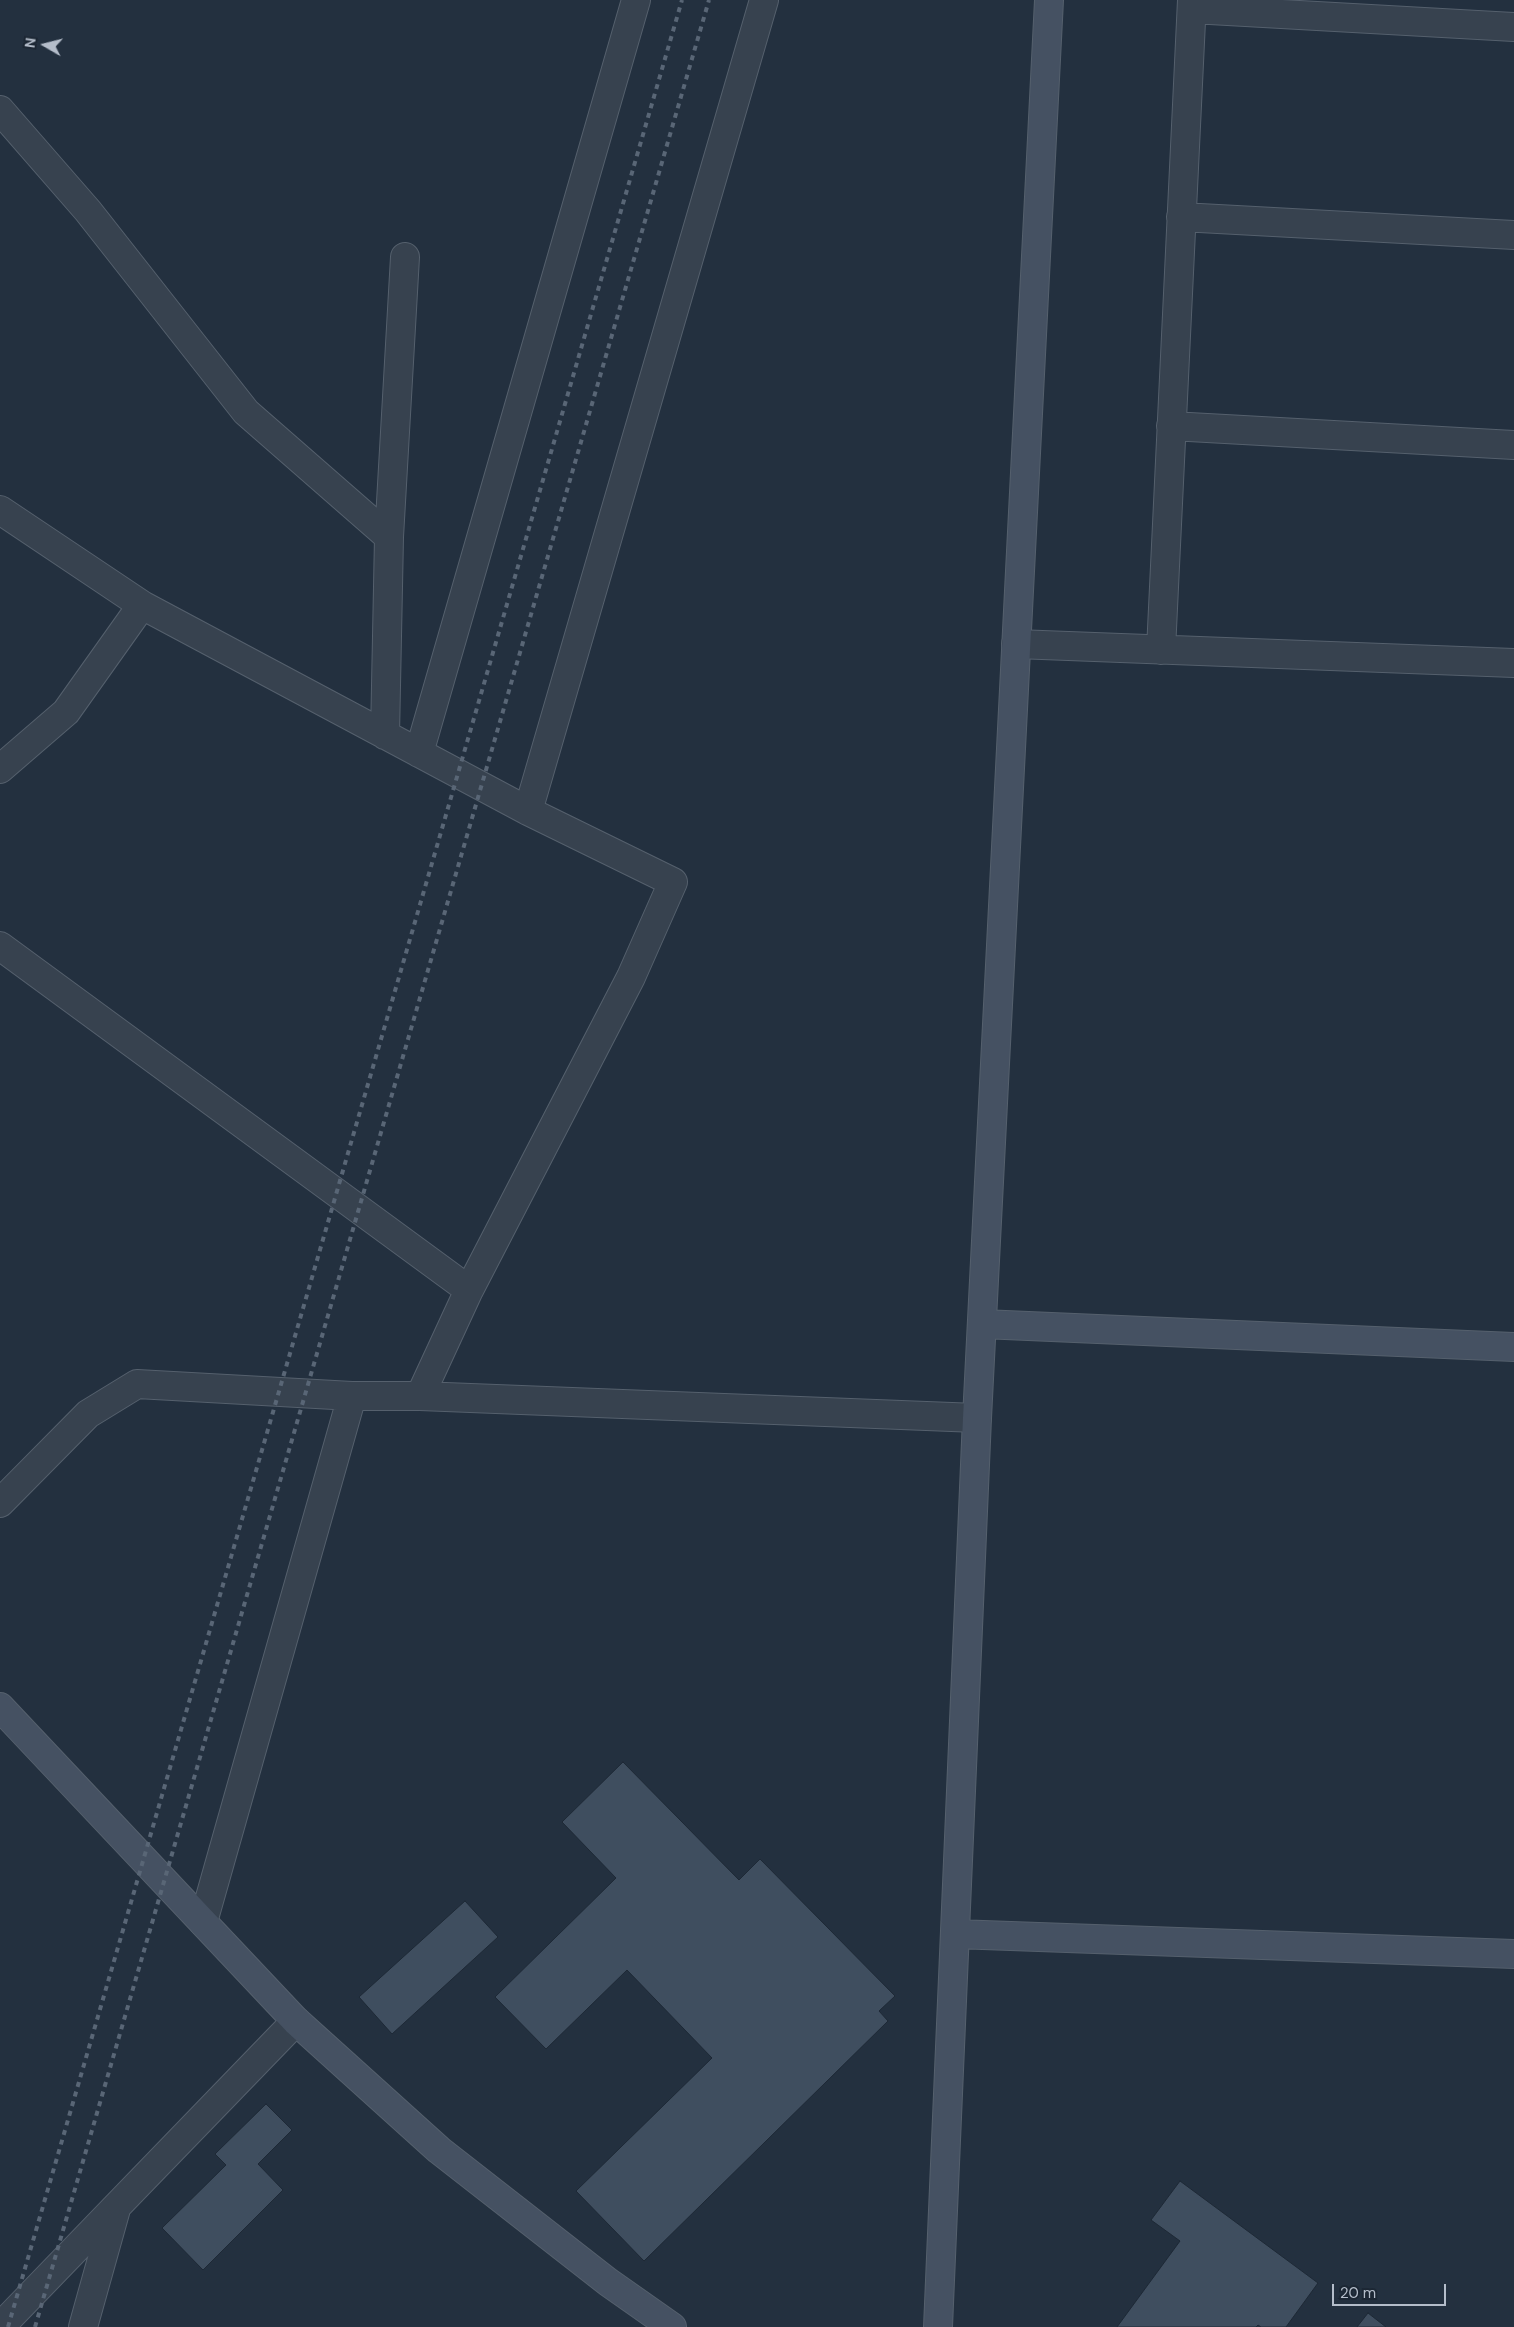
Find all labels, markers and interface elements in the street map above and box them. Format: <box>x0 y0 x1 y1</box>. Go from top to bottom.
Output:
north arrow <box>20 20 70 70</box>
text: N <box>21 37 40 49</box>
scale bar <box>1334 2274 1448 2306</box>
text: 20 m <box>1340 2283 1376 2303</box>

